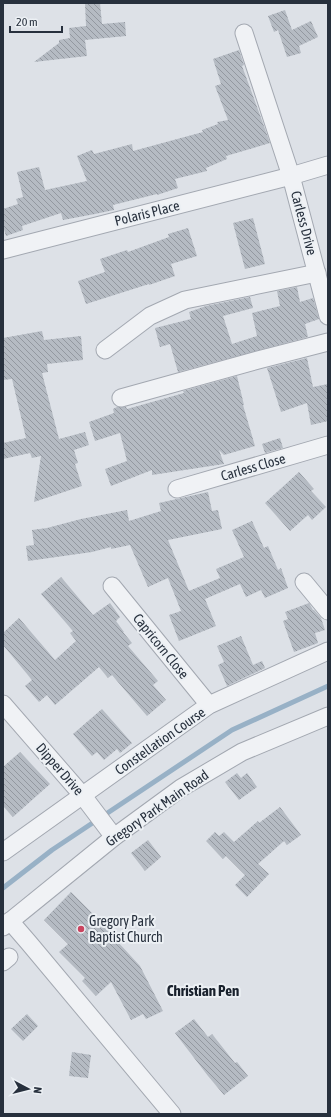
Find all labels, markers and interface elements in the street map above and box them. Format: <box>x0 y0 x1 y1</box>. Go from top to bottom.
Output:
scale bar <box>10 8 62 34</box>
text: 20 m <box>16 15 38 29</box>
street label: Carless Drive <box>288 189 320 257</box>
street label: Polaris Place <box>113 197 181 229</box>
street label: Carless Close <box>219 450 287 484</box>
street label: Capricorn Close <box>130 610 192 682</box>
street label: Constellation Course <box>112 704 208 778</box>
street label: Dipper Drive <box>33 740 87 798</box>
street label: Gregory Park Main Road <box>102 766 212 850</box>
place label: Gregory Park Baptist Church <box>89 913 163 945</box>
marker: Gregory Park Baptist Church <box>76 924 86 934</box>
district label: Christian Pen <box>167 982 239 999</box>
north arrow <box>8 1069 48 1109</box>
text: N <box>32 1086 44 1094</box>

